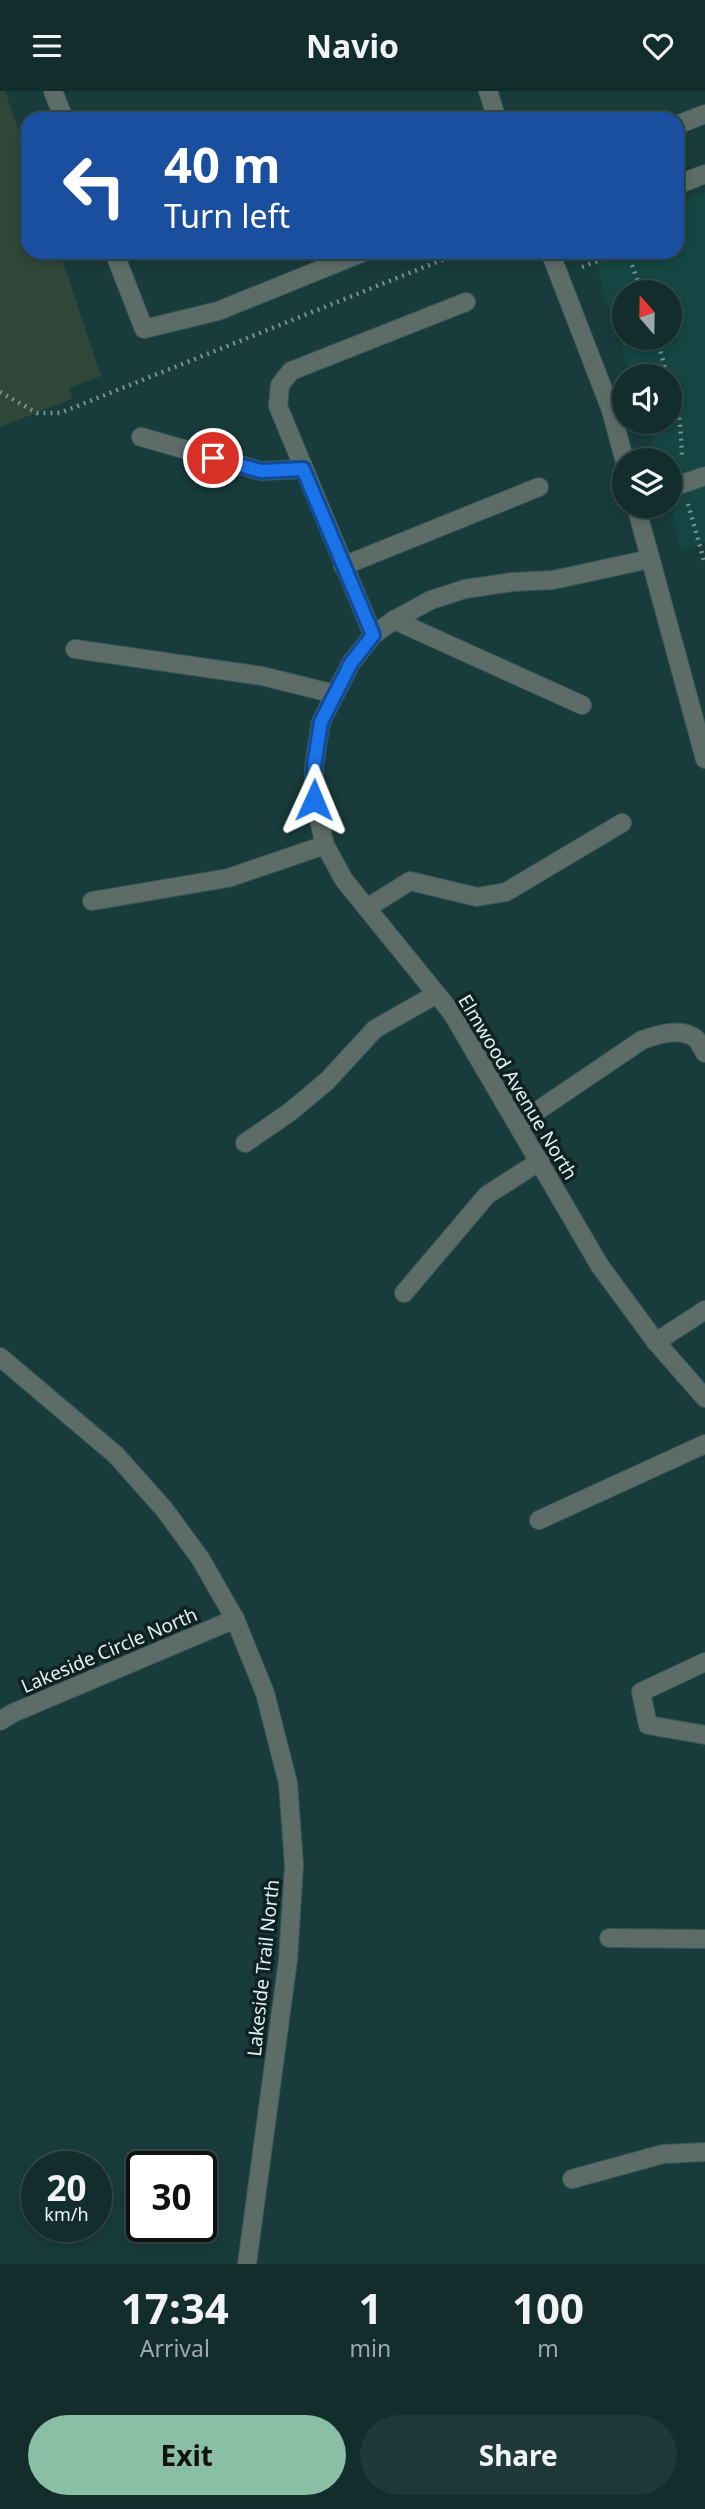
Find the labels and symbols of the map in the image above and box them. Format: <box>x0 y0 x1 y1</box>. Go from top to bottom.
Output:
north arrow <box>612 280 682 350</box>
pin <box>183 428 243 488</box>
position arrow <box>277 763 351 837</box>
street label: Elmwood Avenue North <box>452 990 584 1184</box>
street label: Lakeside Circle North <box>17 1601 201 1699</box>
street label: Lakeside Trail North <box>241 1878 285 2058</box>
speed limit sign: 30 <box>126 2151 217 2242</box>

